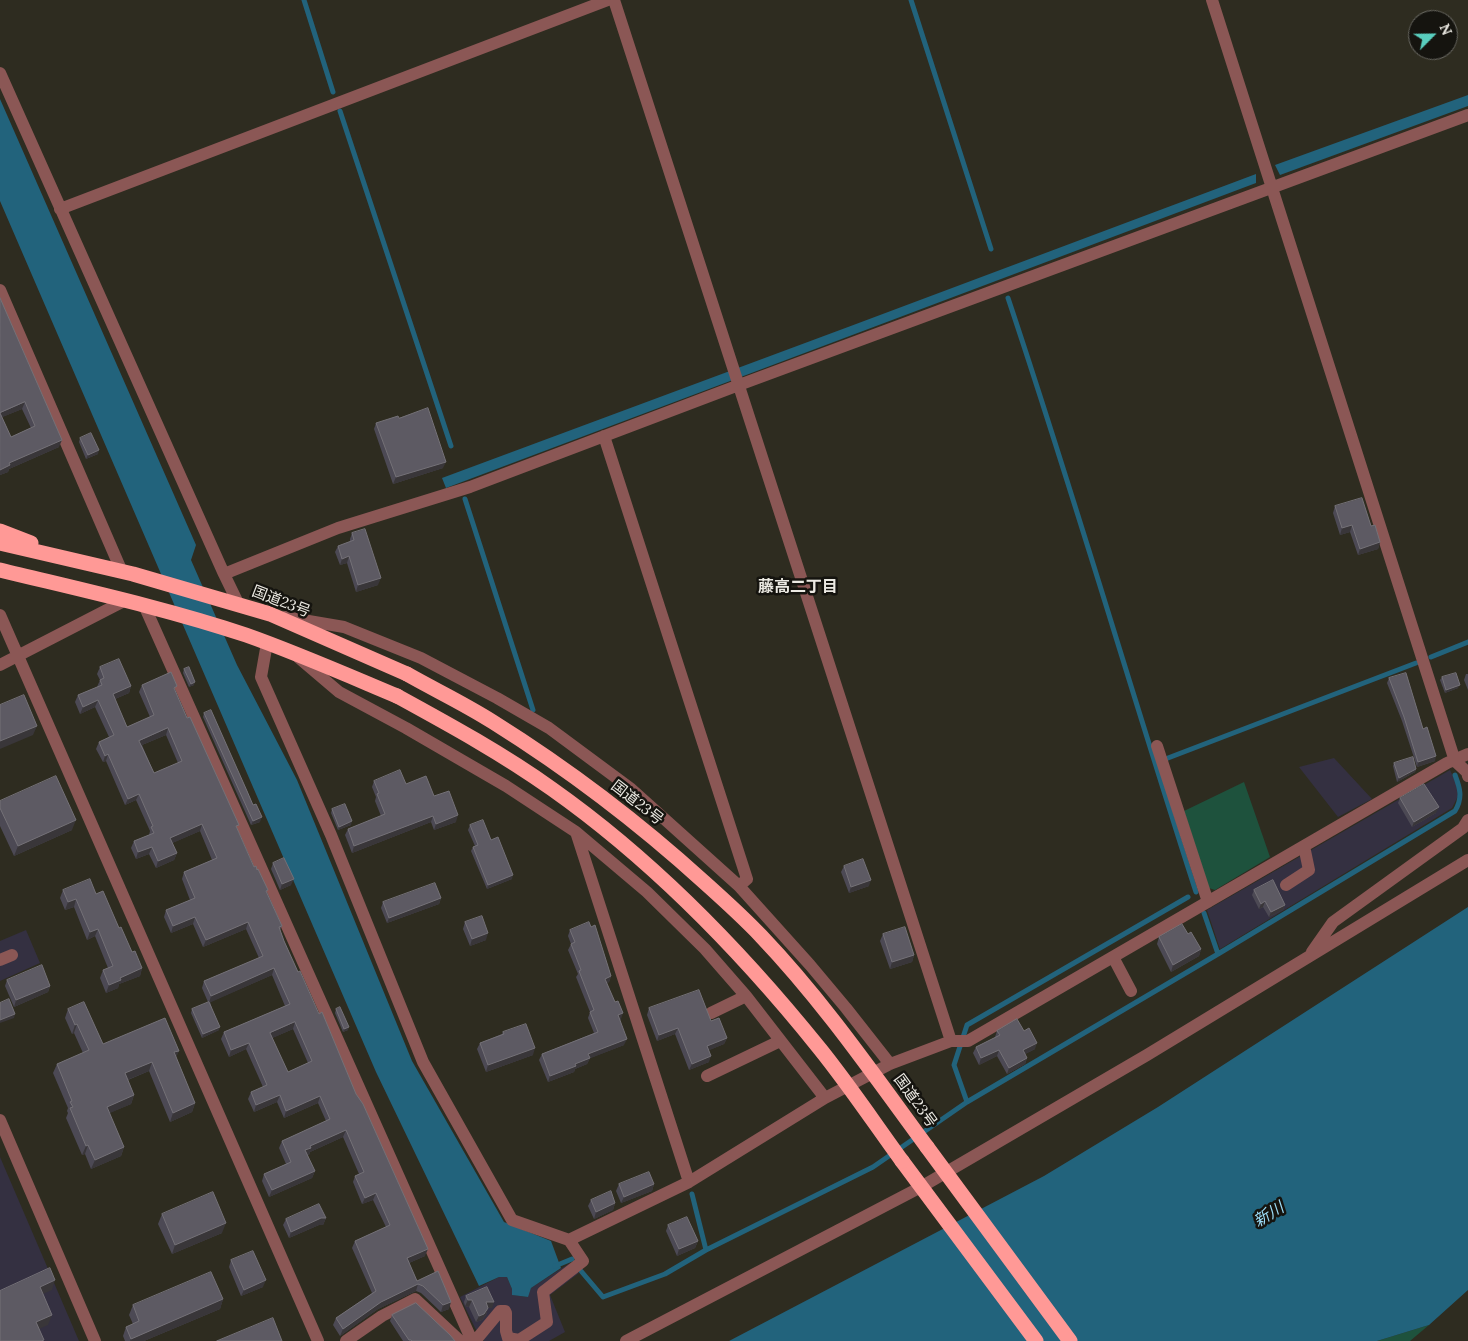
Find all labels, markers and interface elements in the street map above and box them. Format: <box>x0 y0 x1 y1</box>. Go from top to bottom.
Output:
north arrow <box>1408 10 1458 60</box>
text: N <box>1435 21 1456 38</box>
district label: 藤高二丁目 <box>758 577 838 597</box>
street label: 国道23号 <box>249 583 313 621</box>
street label: 国道23号 <box>607 777 667 829</box>
street label: 国道23号 <box>890 1071 940 1131</box>
water label: 新川 <box>1250 1198 1288 1232</box>

